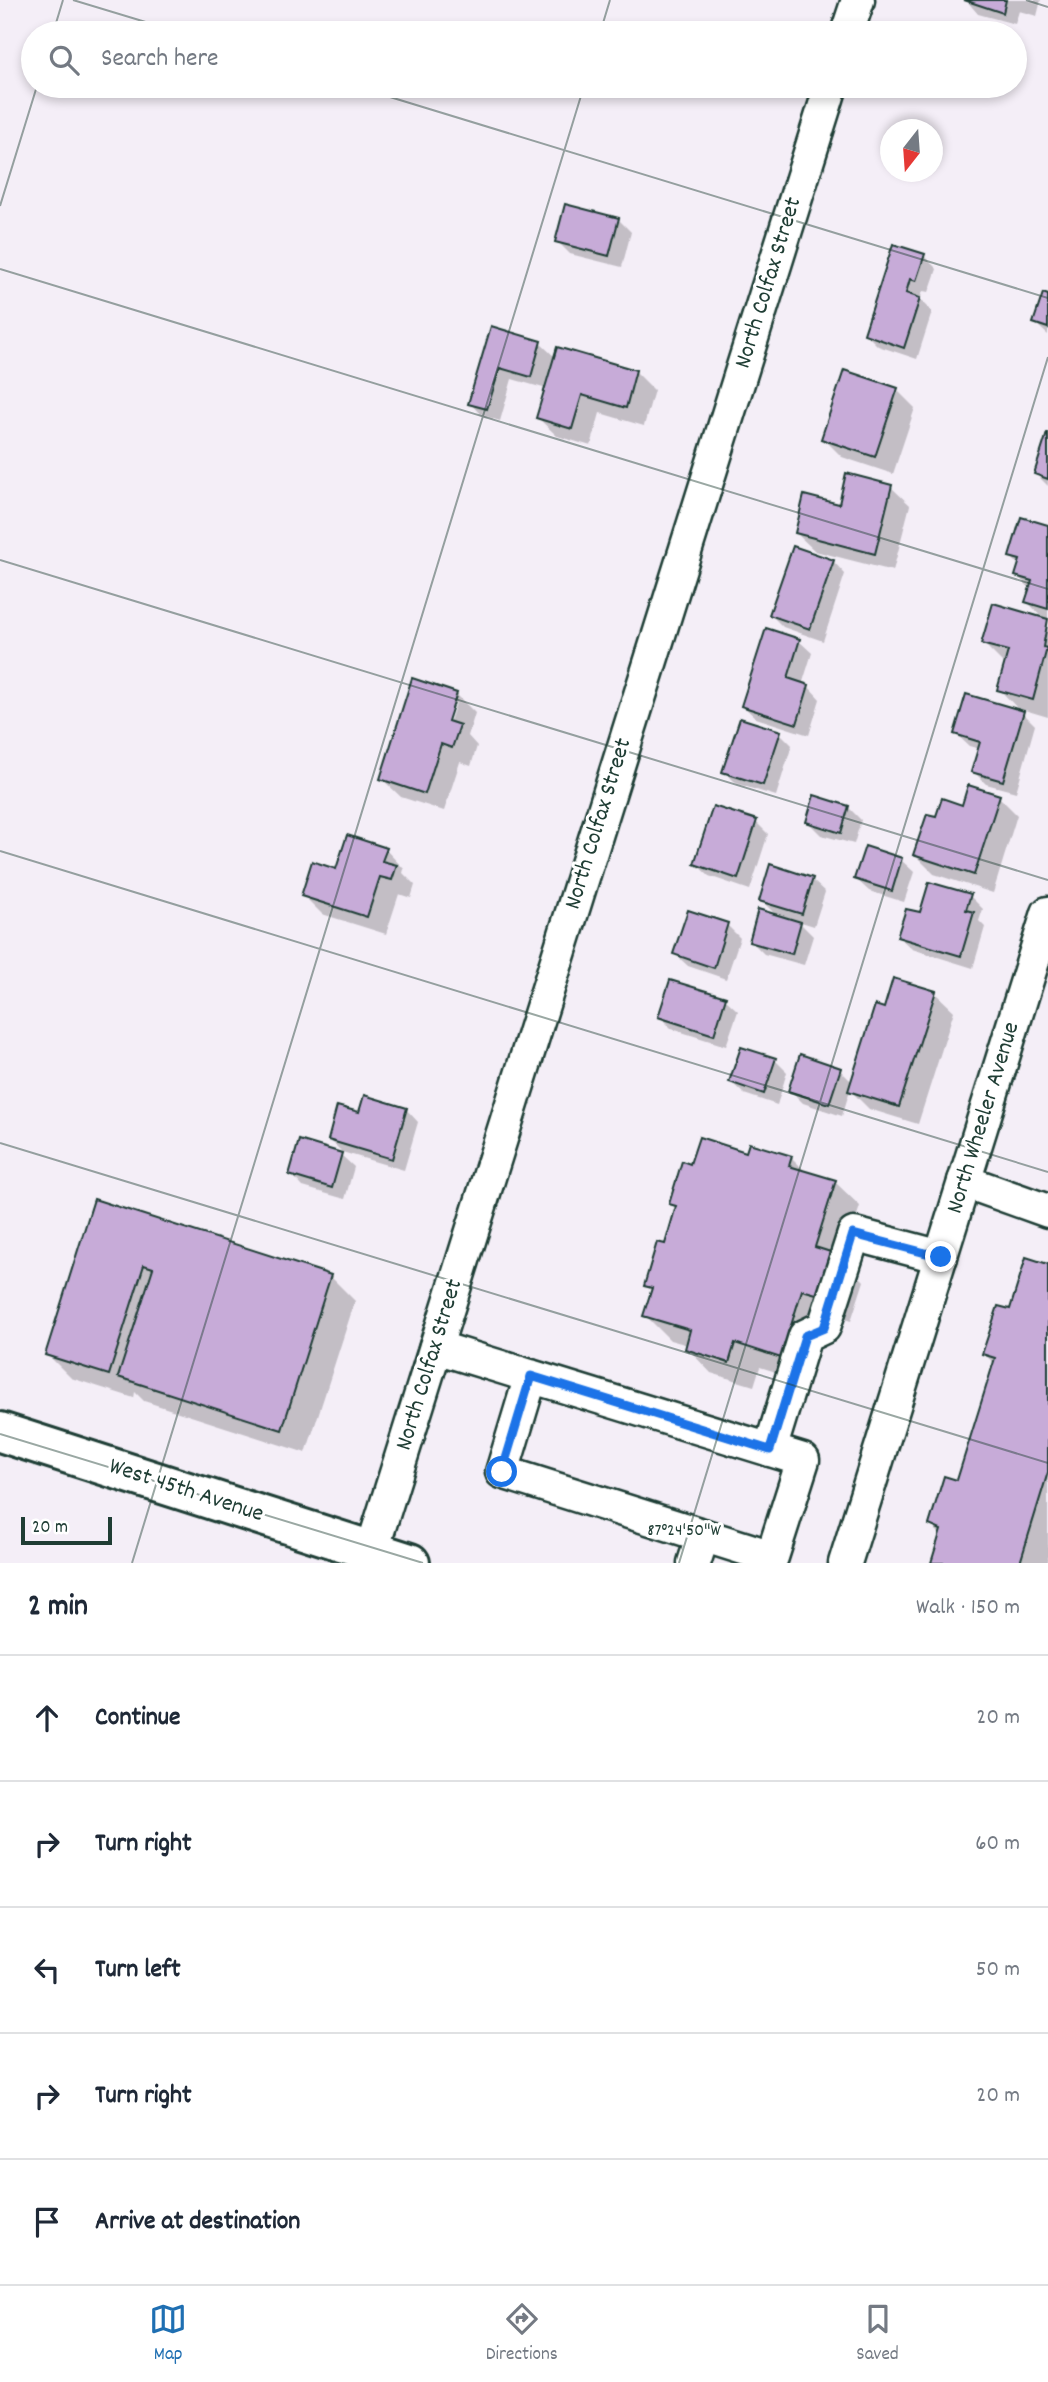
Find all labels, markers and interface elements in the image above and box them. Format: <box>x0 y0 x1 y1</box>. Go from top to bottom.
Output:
search box <box>21 21 1027 98</box>
icon: search <box>45 41 83 79</box>
text: Search here <box>101 41 219 78</box>
north arrow <box>880 119 943 182</box>
street label: North Colfax Street <box>727 193 811 373</box>
street label: North Colfax Street <box>557 734 641 914</box>
street label: North Wheeler Avenue <box>939 1018 1029 1218</box>
route end <box>925 1241 956 1272</box>
street label: North Colfax Street <box>388 1275 472 1455</box>
street label: West 45th Avenue <box>104 1450 268 1532</box>
route start <box>486 1456 517 1487</box>
scale bar <box>21 1514 112 1546</box>
text: 20 m <box>32 1515 68 1542</box>
text: 87°24'50"W <box>647 1519 721 1544</box>
text: 2 min <box>28 1587 88 1630</box>
text: Walk · 150 m <box>916 1592 1020 1625</box>
icon: ahead <box>28 1699 66 1737</box>
text: Continue <box>95 1700 180 1737</box>
text: 20 m <box>976 1702 1020 1735</box>
icon: right <box>28 1825 66 1863</box>
text: Turn right <box>95 1826 192 1863</box>
text: 60 m <box>975 1828 1020 1861</box>
icon: left <box>28 1951 66 1989</box>
text: Turn left <box>95 1952 181 1989</box>
text: 50 m <box>976 1954 1020 1987</box>
icon: right <box>28 2077 66 2115</box>
text: Turn right <box>95 2078 192 2115</box>
text: 20 m <box>976 2080 1020 2113</box>
icon: arrive <box>28 2203 66 2241</box>
text: Arrive at destination <box>95 2204 300 2241</box>
tab: Map <box>149 2300 187 2369</box>
tab: Directions <box>486 2300 558 2369</box>
tab: Saved <box>856 2300 899 2369</box>

